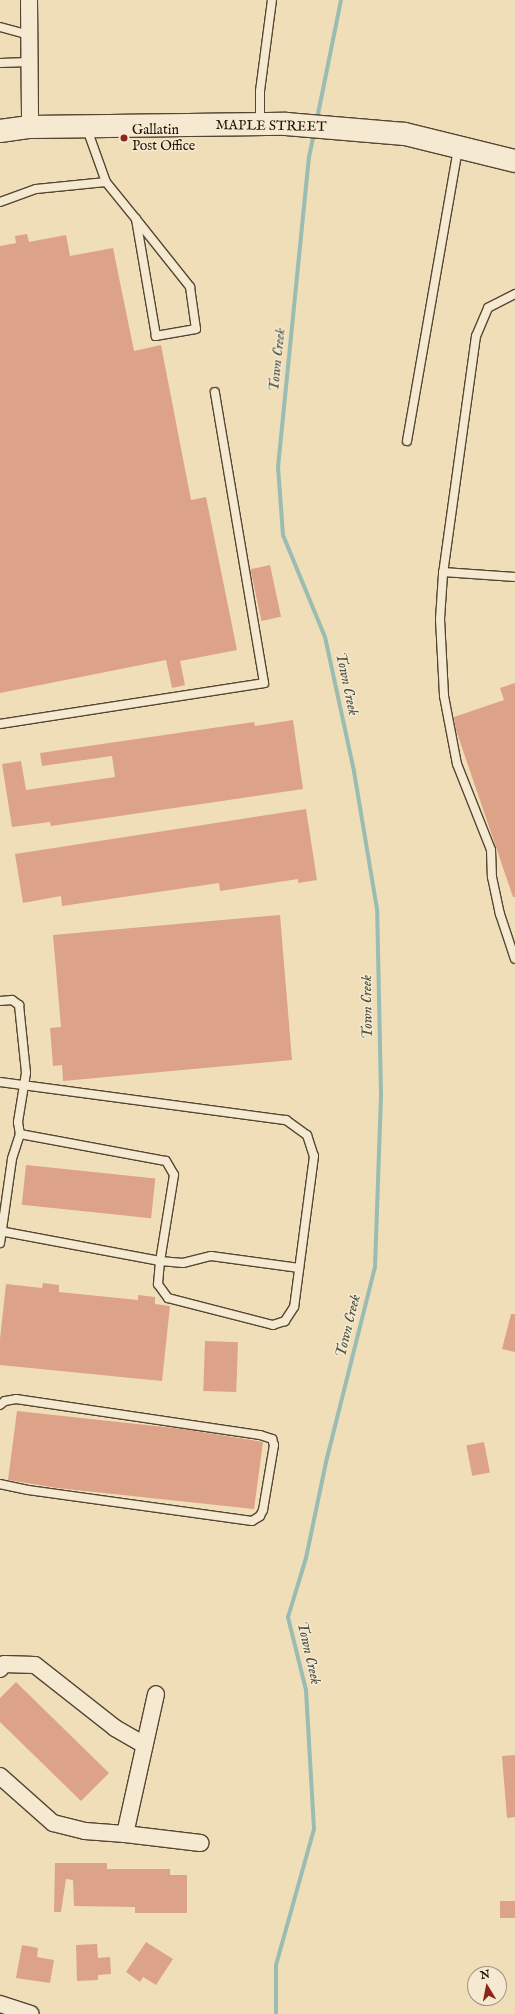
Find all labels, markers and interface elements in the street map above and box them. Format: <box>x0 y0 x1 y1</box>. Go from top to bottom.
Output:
street label: MAPLE STREET <box>215 117 327 135</box>
place label: Gallatin Post Office <box>132 122 195 154</box>
marker: Gallatin Post Office <box>119 133 129 143</box>
water label: Town Creek <box>265 327 289 393</box>
water label: Town Creek <box>332 651 362 717</box>
water label: Town Creek <box>357 975 377 1039</box>
water label: Town Creek <box>332 1293 364 1359</box>
water label: Town Creek <box>293 1620 325 1686</box>
north arrow <box>467 1966 507 2006</box>
text: N <box>479 1967 491 1983</box>

